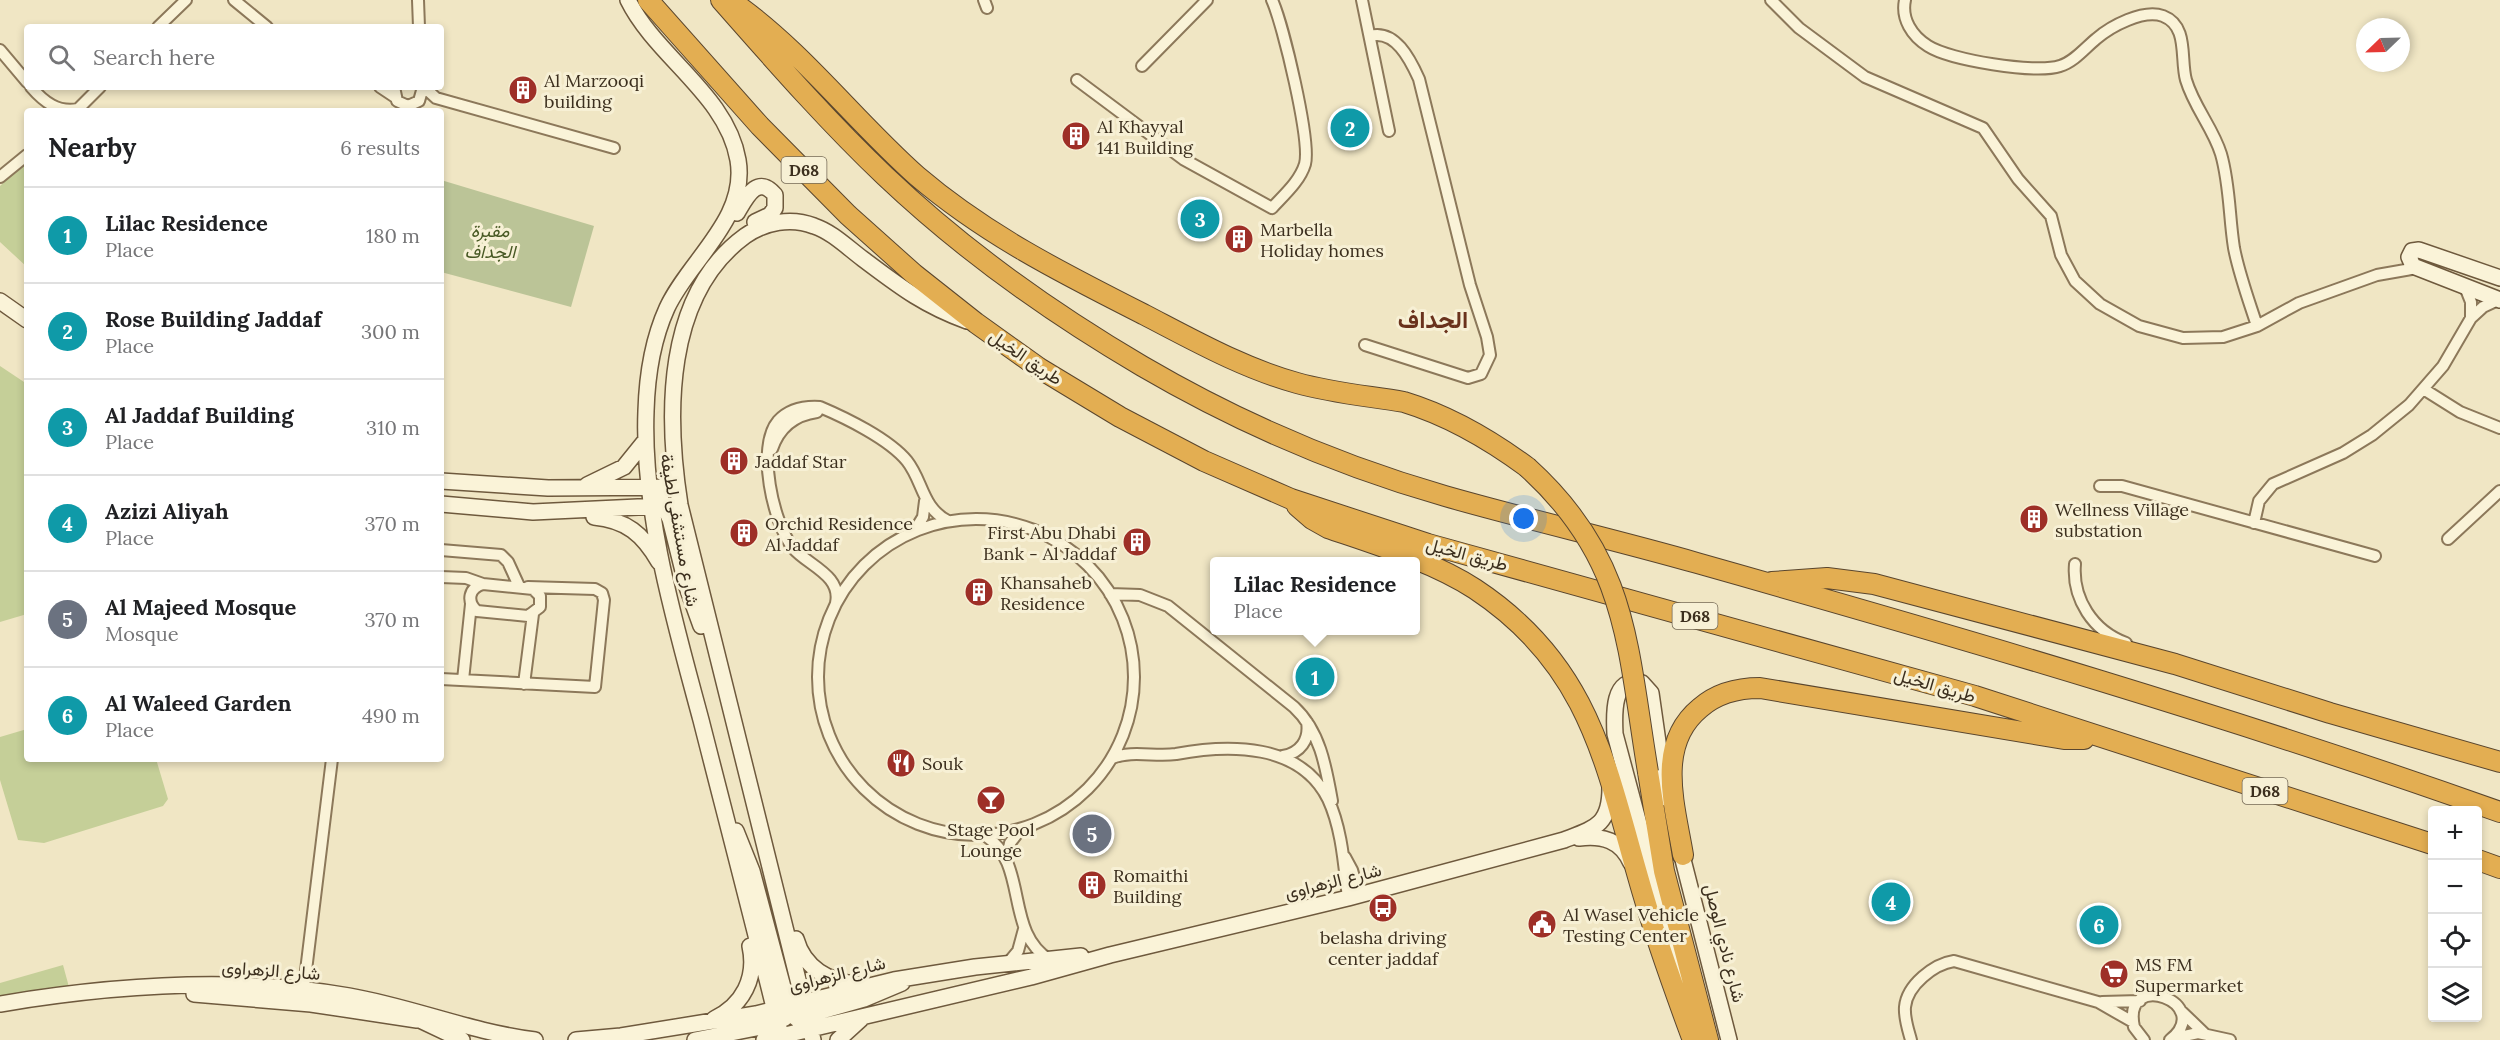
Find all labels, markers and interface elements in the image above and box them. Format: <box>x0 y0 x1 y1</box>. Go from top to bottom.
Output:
north arrow <box>2356 18 2410 72</box>
search box <box>24 24 444 90</box>
icon: search <box>45 41 78 74</box>
text: Search here <box>93 43 215 71</box>
place label: Al Marzooqi building <box>543 69 644 113</box>
building icon: Al Marzooqi building <box>507 74 539 106</box>
pin: 2 <box>1330 106 1370 150</box>
place label: Al Khayyal 141 Building <box>1096 115 1194 159</box>
building icon: Al Khayyal 141 Building <box>1060 120 1092 152</box>
text: Nearby <box>48 131 136 164</box>
text: 6 results <box>340 135 420 160</box>
road number: D68 <box>782 157 826 183</box>
pin: 3 <box>1180 196 1220 242</box>
text: Lilac Residence <box>105 209 268 237</box>
place label: Marbella Holiday homes <box>1260 218 1384 262</box>
park label: مقبرة الجداف <box>465 219 517 263</box>
text: 1 <box>63 223 72 248</box>
text: 180 m <box>366 223 420 248</box>
building icon: Marbella Holiday homes <box>1223 223 1255 255</box>
text: Place <box>105 237 154 262</box>
district label: الجداف <box>1398 304 1468 335</box>
text: Rose Building Jaddaf <box>105 305 322 333</box>
text: 2 <box>62 319 73 344</box>
text: 300 m <box>361 319 420 344</box>
street label: طريق الخيل <box>985 324 1067 390</box>
text: Place <box>105 333 154 358</box>
text: Al Jaddaf Building <box>105 401 293 429</box>
text: 3 <box>62 415 73 440</box>
text: 310 m <box>366 415 420 440</box>
text: Place <box>105 429 154 454</box>
building icon: Jaddaf Star <box>718 445 750 477</box>
place label: Jaddaf Star <box>754 450 847 473</box>
street label: شارع مستشفى لطيفة <box>654 452 705 608</box>
text: Azizi Aliyah <box>105 497 229 525</box>
place label: Wellness Village substation <box>2055 498 2189 542</box>
building icon: Wellness Village substation <box>2018 503 2050 535</box>
your location <box>1509 504 1538 533</box>
text: 4 <box>62 511 73 536</box>
text: 370 m <box>365 511 420 536</box>
place label: Orchid Residence Al Jaddaf <box>764 512 913 556</box>
building icon: Orchid Residence Al Jaddaf <box>728 517 760 549</box>
place label: First Abu Dhabi Bank - Al Jaddaf <box>983 521 1118 565</box>
text: Place <box>105 525 154 550</box>
building icon: First Abu Dhabi Bank - Al Jaddaf <box>1121 526 1153 558</box>
street label: طريق الخيل <box>1424 532 1510 576</box>
popup <box>1210 557 1420 635</box>
text: Lilac Residence <box>1234 570 1396 598</box>
place label: Khansaheb Residence <box>1000 571 1092 615</box>
building icon: Khansaheb Residence <box>963 576 995 608</box>
text: Al Majeed Mosque <box>105 593 296 621</box>
text: Place <box>1234 598 1283 623</box>
road number: D68 <box>1672 603 1718 629</box>
text: 5 <box>62 607 73 632</box>
text: 370 m <box>365 607 420 632</box>
text: Mosque <box>105 621 178 646</box>
pin: 1 <box>1296 654 1334 700</box>
street label: طريق الخيل <box>1892 662 1978 708</box>
text: Al Waleed Garden <box>105 689 292 717</box>
text: 6 <box>62 703 73 728</box>
text: 490 m <box>362 703 420 728</box>
text: Place <box>105 717 154 742</box>
restaurant icon: Souk <box>885 747 917 779</box>
place label: Souk <box>922 752 963 775</box>
road number: D68 <box>2242 778 2288 804</box>
bar icon: Stage Pool Lounge <box>975 784 1007 816</box>
map controls <box>2428 806 2482 1022</box>
button: + <box>2428 806 2482 860</box>
pin: 5 <box>1072 812 1112 856</box>
place label: Stage Pool Lounge <box>947 818 1035 862</box>
street label: شارع الزهراوى <box>1282 858 1384 905</box>
button: − <box>2428 860 2482 914</box>
place label: Romaithi Building <box>1113 864 1188 908</box>
building icon: Romaithi Building <box>1076 869 1108 901</box>
pin: 4 <box>1872 880 1910 924</box>
street label: شارع نادي الوصل <box>1695 881 1751 1006</box>
bus stop icon: belasha driving center jaddaf <box>1367 892 1399 924</box>
pin: 6 <box>2080 902 2118 948</box>
place label: Al Wasel Vehicle Testing Center <box>1562 903 1699 947</box>
public building icon: Al Wasel Vehicle Testing Center <box>1526 908 1558 940</box>
button: locate <box>2428 914 2482 968</box>
place label: belasha driving center jaddaf <box>1320 926 1447 970</box>
street label: شارع الزهراوى <box>786 951 888 998</box>
place label: MS FM Supermarket <box>2135 953 2243 997</box>
street label: شارع الزهراوى <box>221 955 321 986</box>
supermarket icon: MS FM Supermarket <box>2098 958 2130 990</box>
button: layers <box>2428 968 2482 1022</box>

